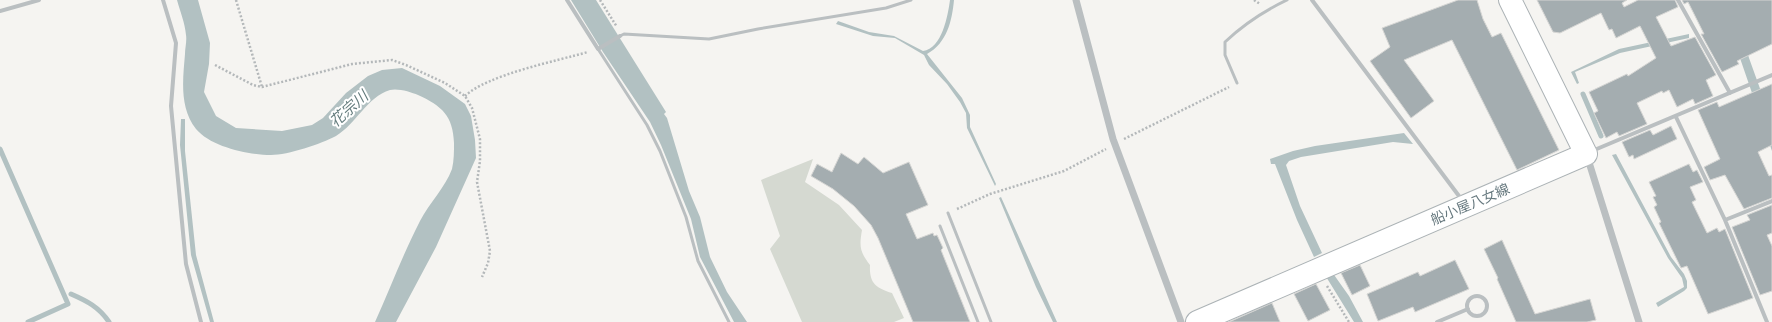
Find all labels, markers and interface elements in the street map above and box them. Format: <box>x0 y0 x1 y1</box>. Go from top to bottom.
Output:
water label: 花宗川 <box>326 86 373 131</box>
street label: 船小屋八女線 <box>1428 180 1512 229</box>

